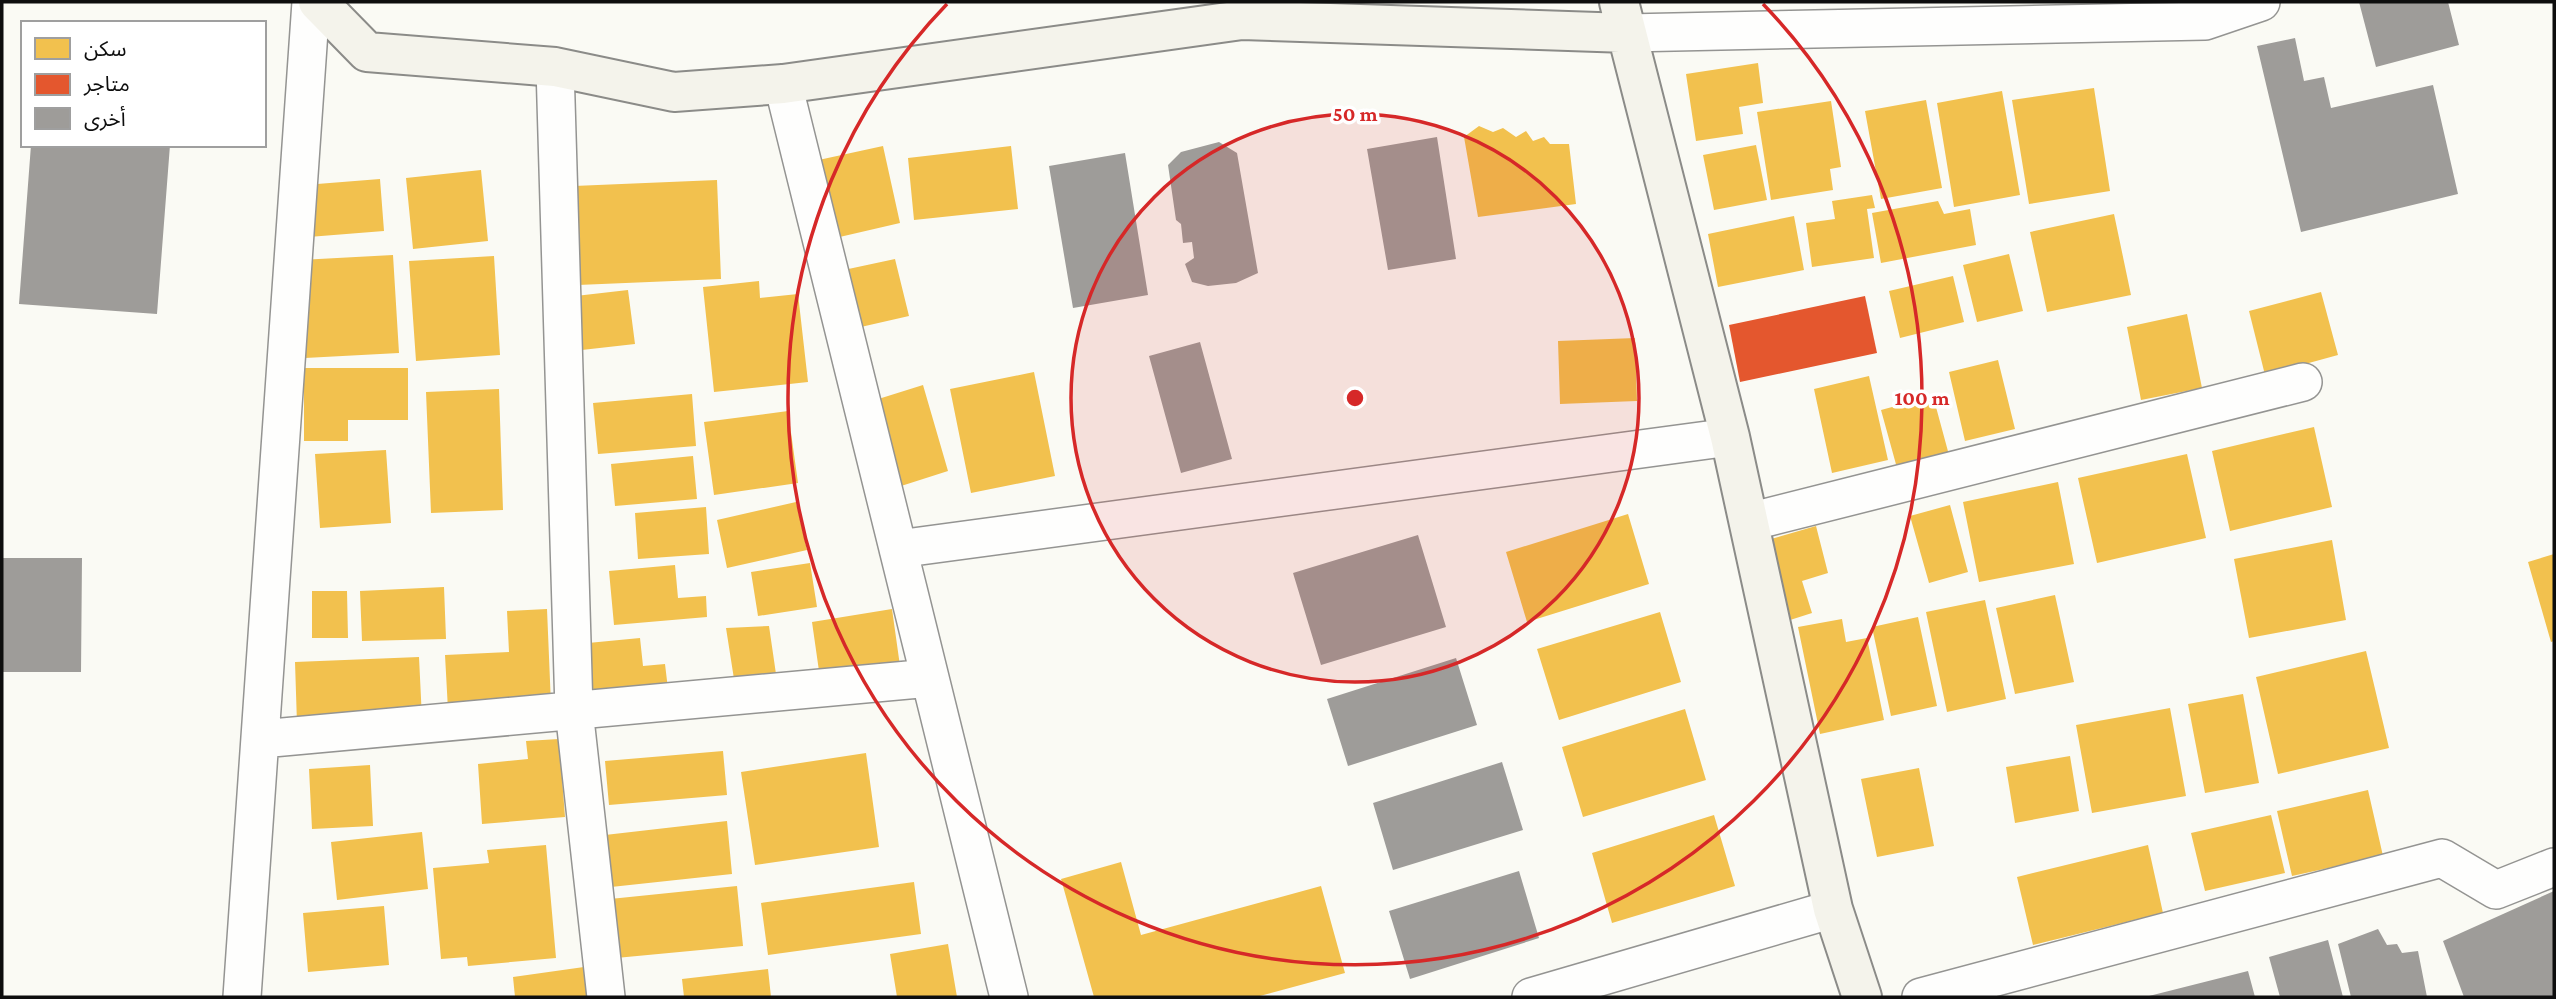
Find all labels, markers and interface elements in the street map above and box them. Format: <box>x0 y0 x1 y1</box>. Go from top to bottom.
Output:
legend <box>21 21 266 147</box>
text: سكن <box>84 37 126 61</box>
text: متاجر <box>83 72 130 96</box>
text: 50 m <box>1333 102 1378 126</box>
text: أخرى <box>84 106 126 131</box>
centre of rings <box>1343 386 1367 410</box>
text: 100 m <box>1894 386 1950 410</box>

